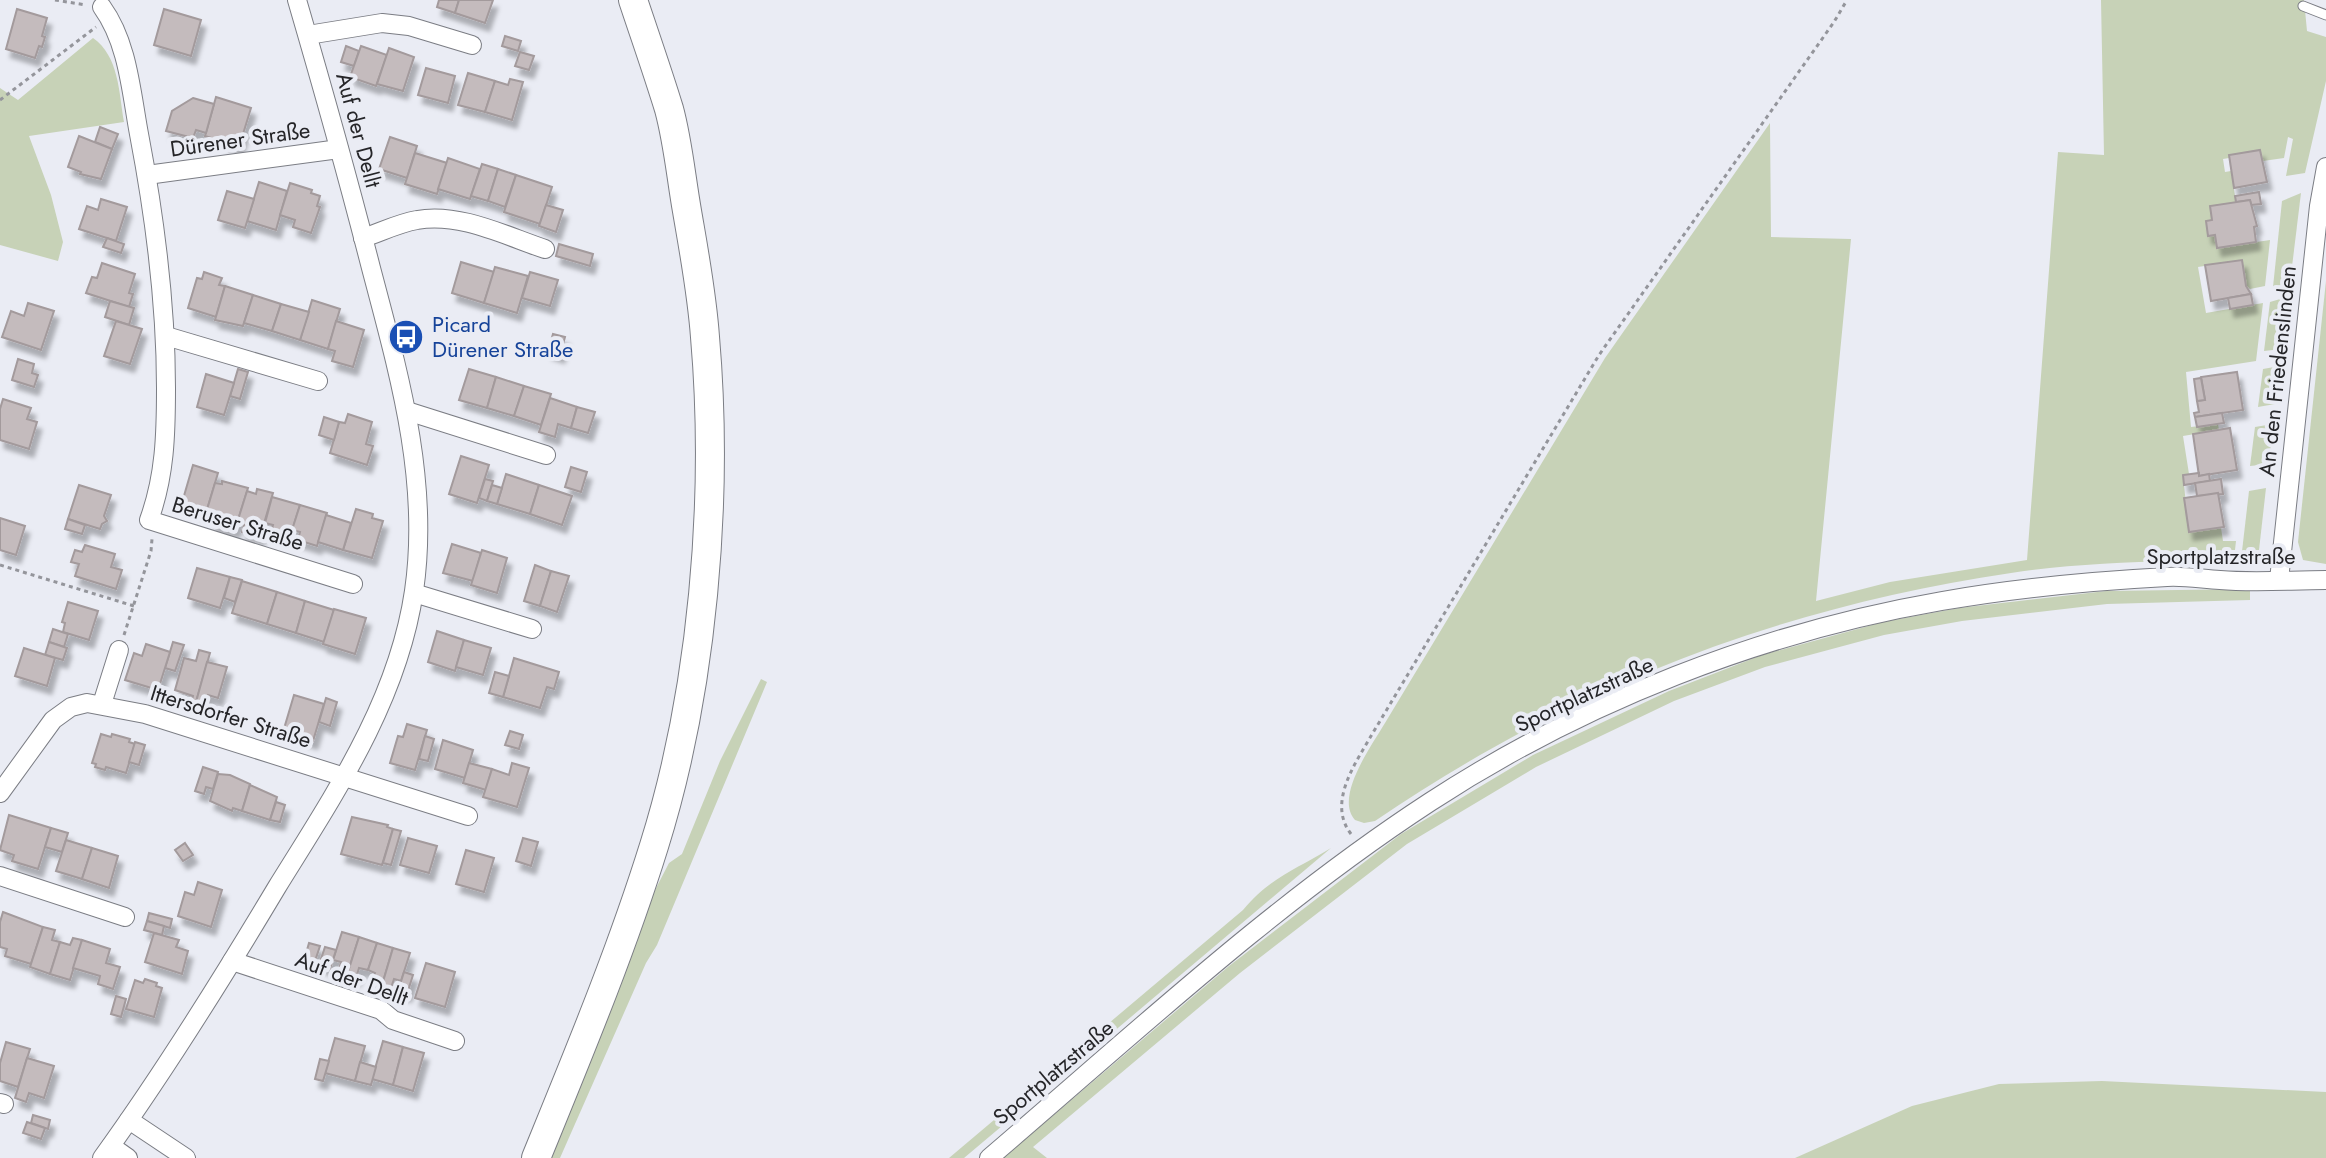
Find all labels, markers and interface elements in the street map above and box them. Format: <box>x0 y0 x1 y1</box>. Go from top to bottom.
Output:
street label: Auf der Dellt <box>328 69 390 192</box>
street label: Dürener Straße <box>168 113 312 165</box>
street label: An den Friedenslinden <box>2250 264 2304 478</box>
place label: Picard Dürener Straße <box>432 308 573 365</box>
bus stop icon: Picard Dürener Straße <box>387 318 425 356</box>
street label: Beruser Straße <box>168 488 308 558</box>
street label: Sportplatzstraße <box>2146 540 2296 572</box>
street label: Sportplatzstraße <box>1510 648 1658 740</box>
street label: Ittersdorfer Straße <box>147 676 315 756</box>
street label: Auf der Dellt <box>291 943 414 1013</box>
street label: Sportplatzstraße <box>986 1012 1120 1132</box>

